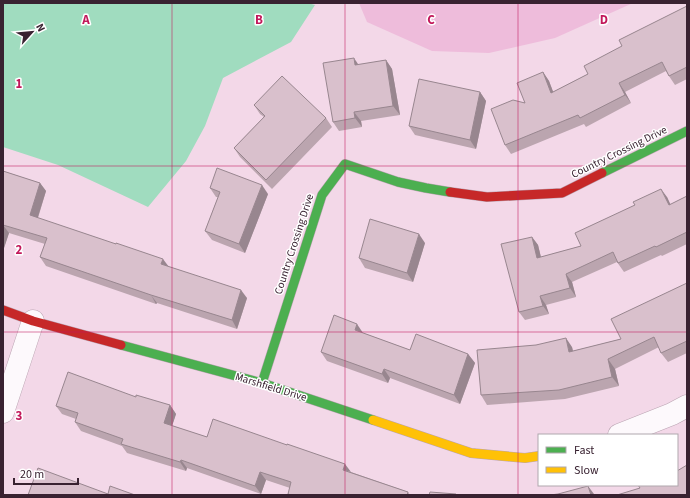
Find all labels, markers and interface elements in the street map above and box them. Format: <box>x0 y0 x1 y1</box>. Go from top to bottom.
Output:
text: A <box>81 11 90 29</box>
text: B <box>255 11 263 29</box>
text: C <box>427 11 435 29</box>
text: D <box>600 11 608 29</box>
north arrow <box>12 12 52 52</box>
text: N <box>32 21 49 34</box>
text: 1 <box>16 75 23 93</box>
street label: Country Crossing Drive <box>569 122 670 182</box>
street label: Country Crossing Drive <box>271 191 317 296</box>
text: 2 <box>16 241 23 259</box>
street label: Marshfield Drive <box>233 369 309 405</box>
text: 3 <box>16 407 23 425</box>
legend <box>538 434 678 486</box>
text: Fast <box>574 442 594 459</box>
scale bar <box>14 460 78 486</box>
text: Slow <box>574 462 599 479</box>
text: 20 m <box>20 466 44 483</box>

